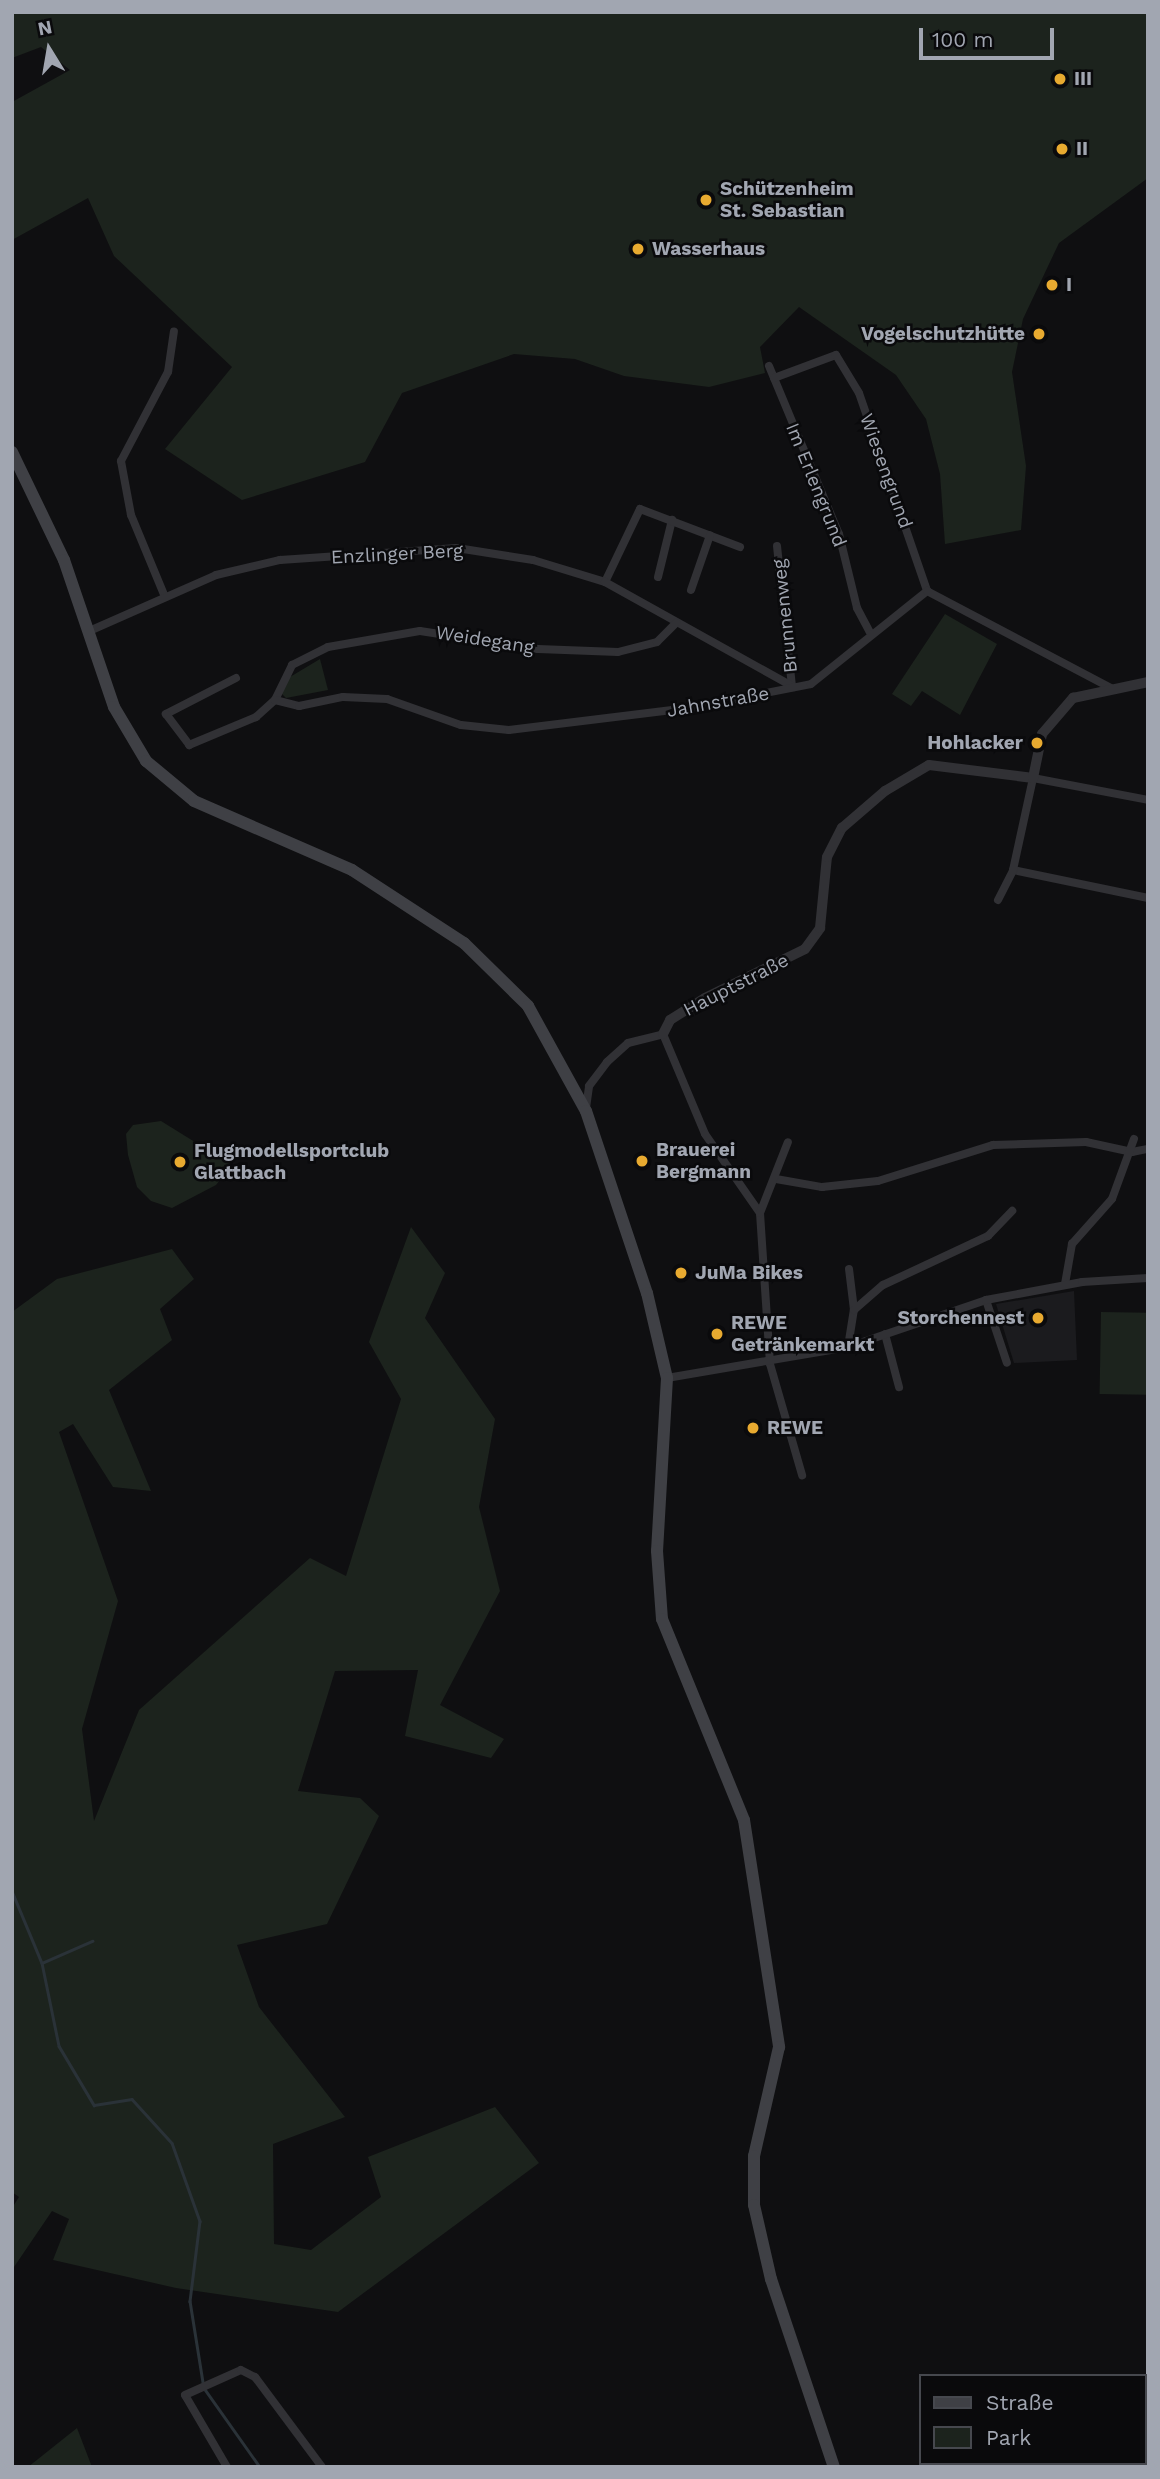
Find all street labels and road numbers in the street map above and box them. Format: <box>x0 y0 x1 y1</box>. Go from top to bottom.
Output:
street label: Wiesengrund <box>855 411 917 531</box>
street label: Im Erlengrund <box>781 420 851 550</box>
street label: Enzlinger Berg <box>330 539 464 569</box>
street label: Brunnenweg <box>768 558 802 674</box>
street label: Weidegang <box>434 621 536 659</box>
street label: Jahnstraße <box>665 682 771 722</box>
street label: Hauptstraße <box>680 949 792 1021</box>

